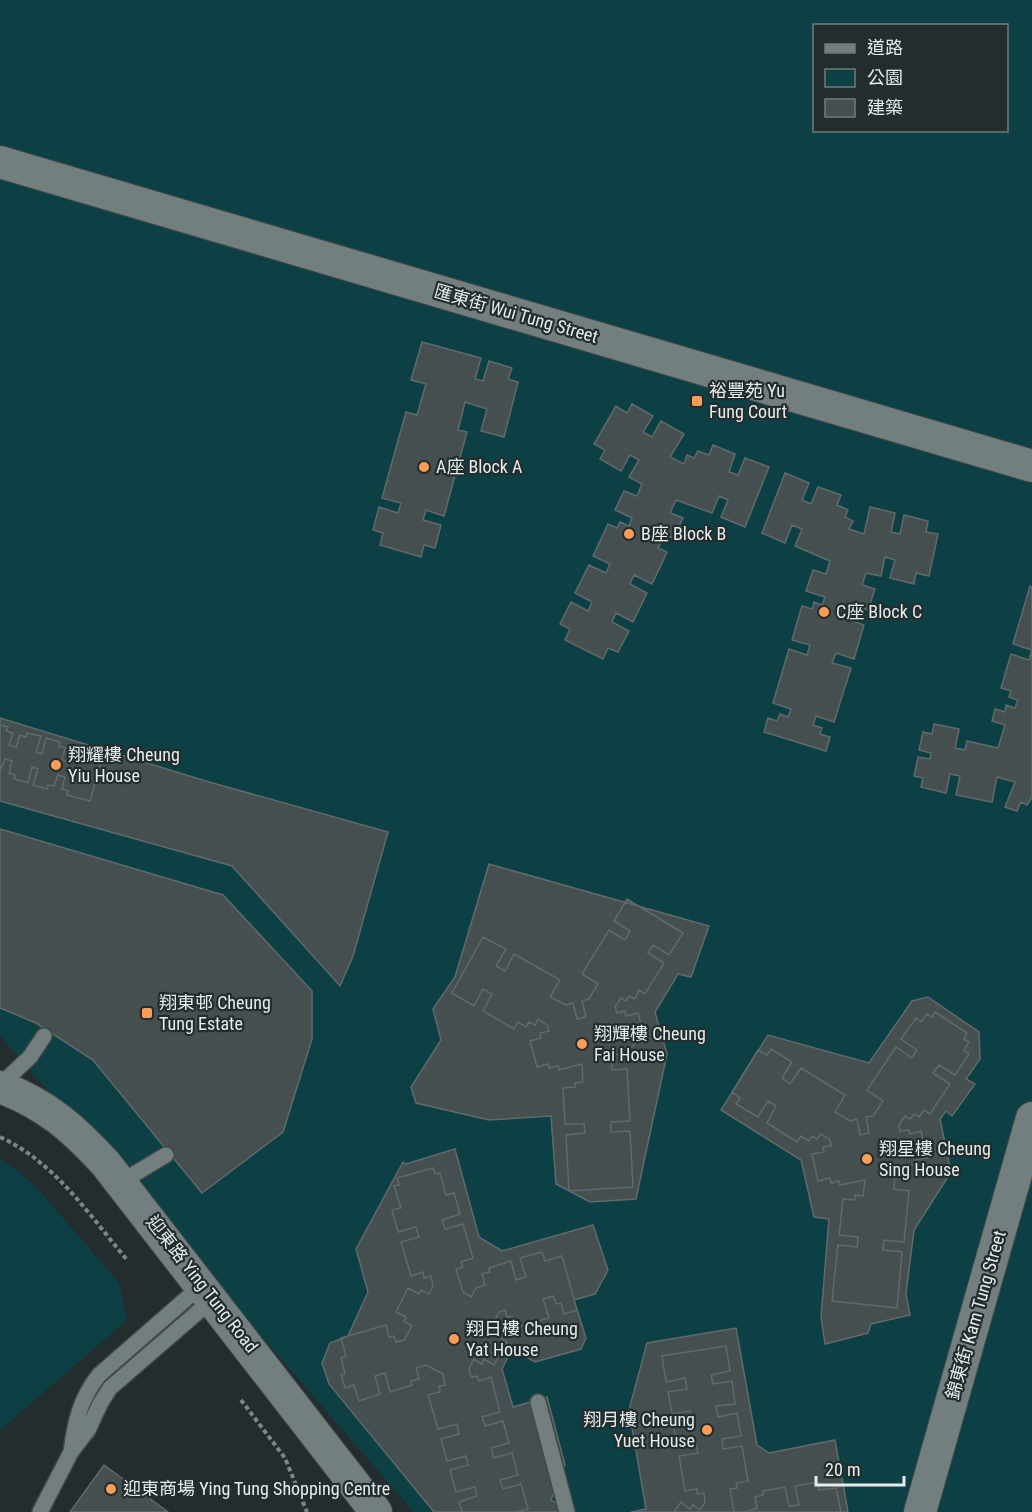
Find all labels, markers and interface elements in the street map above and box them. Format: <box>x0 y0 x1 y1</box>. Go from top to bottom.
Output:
legend <box>813 24 1008 132</box>
text: 道路 <box>867 37 903 58</box>
text: 公園 <box>867 67 903 88</box>
text: 建築 <box>867 97 903 118</box>
street label: 匯東街 Wui Tung Street <box>432 280 600 347</box>
place label: 裕豐苑 Yu Fung Court <box>709 380 787 422</box>
marker: 裕豐苑 Yu Fung Court <box>690 394 704 408</box>
place label: A座 Block A <box>436 456 523 477</box>
marker: A座 Block A <box>417 460 431 474</box>
place label: B座 Block B <box>641 523 726 544</box>
marker: B座 Block B <box>622 527 636 541</box>
place label: C座 Block C <box>836 601 922 622</box>
marker: C座 Block C <box>817 605 831 619</box>
place label: 翔耀樓 Cheung Yiu House <box>68 744 180 786</box>
marker: 翔耀樓 Cheung Yiu House <box>49 758 63 772</box>
place label: 翔東邨 Cheung Tung Estate <box>159 992 271 1034</box>
marker: 翔東邨 Cheung Tung Estate <box>140 1006 154 1020</box>
place label: 翔輝樓 Cheung Fai House <box>594 1023 706 1065</box>
marker: 翔輝樓 Cheung Fai House <box>575 1037 589 1051</box>
place label: 翔星樓 Cheung Sing House <box>879 1138 991 1180</box>
marker: 翔星樓 Cheung Sing House <box>860 1152 874 1166</box>
street label: 迎東路 Ying Tung Road <box>142 1211 262 1356</box>
street label: 錦東街 Kam Tung Street <box>941 1228 1010 1402</box>
place label: 翔日樓 Cheung Yat House <box>466 1318 578 1360</box>
marker: 翔日樓 Cheung Yat House <box>447 1332 461 1346</box>
place label: 翔月樓 Cheung Yuet House <box>583 1409 695 1451</box>
marker: 翔月樓 Cheung Yuet House <box>700 1423 714 1437</box>
scale bar <box>816 1449 904 1487</box>
text: 20 m <box>825 1459 860 1480</box>
place label: 迎東商場 Ying Tung Shopping Centre <box>123 1478 390 1499</box>
marker: 迎東商場 Ying Tung Shopping Centre <box>104 1482 118 1496</box>

